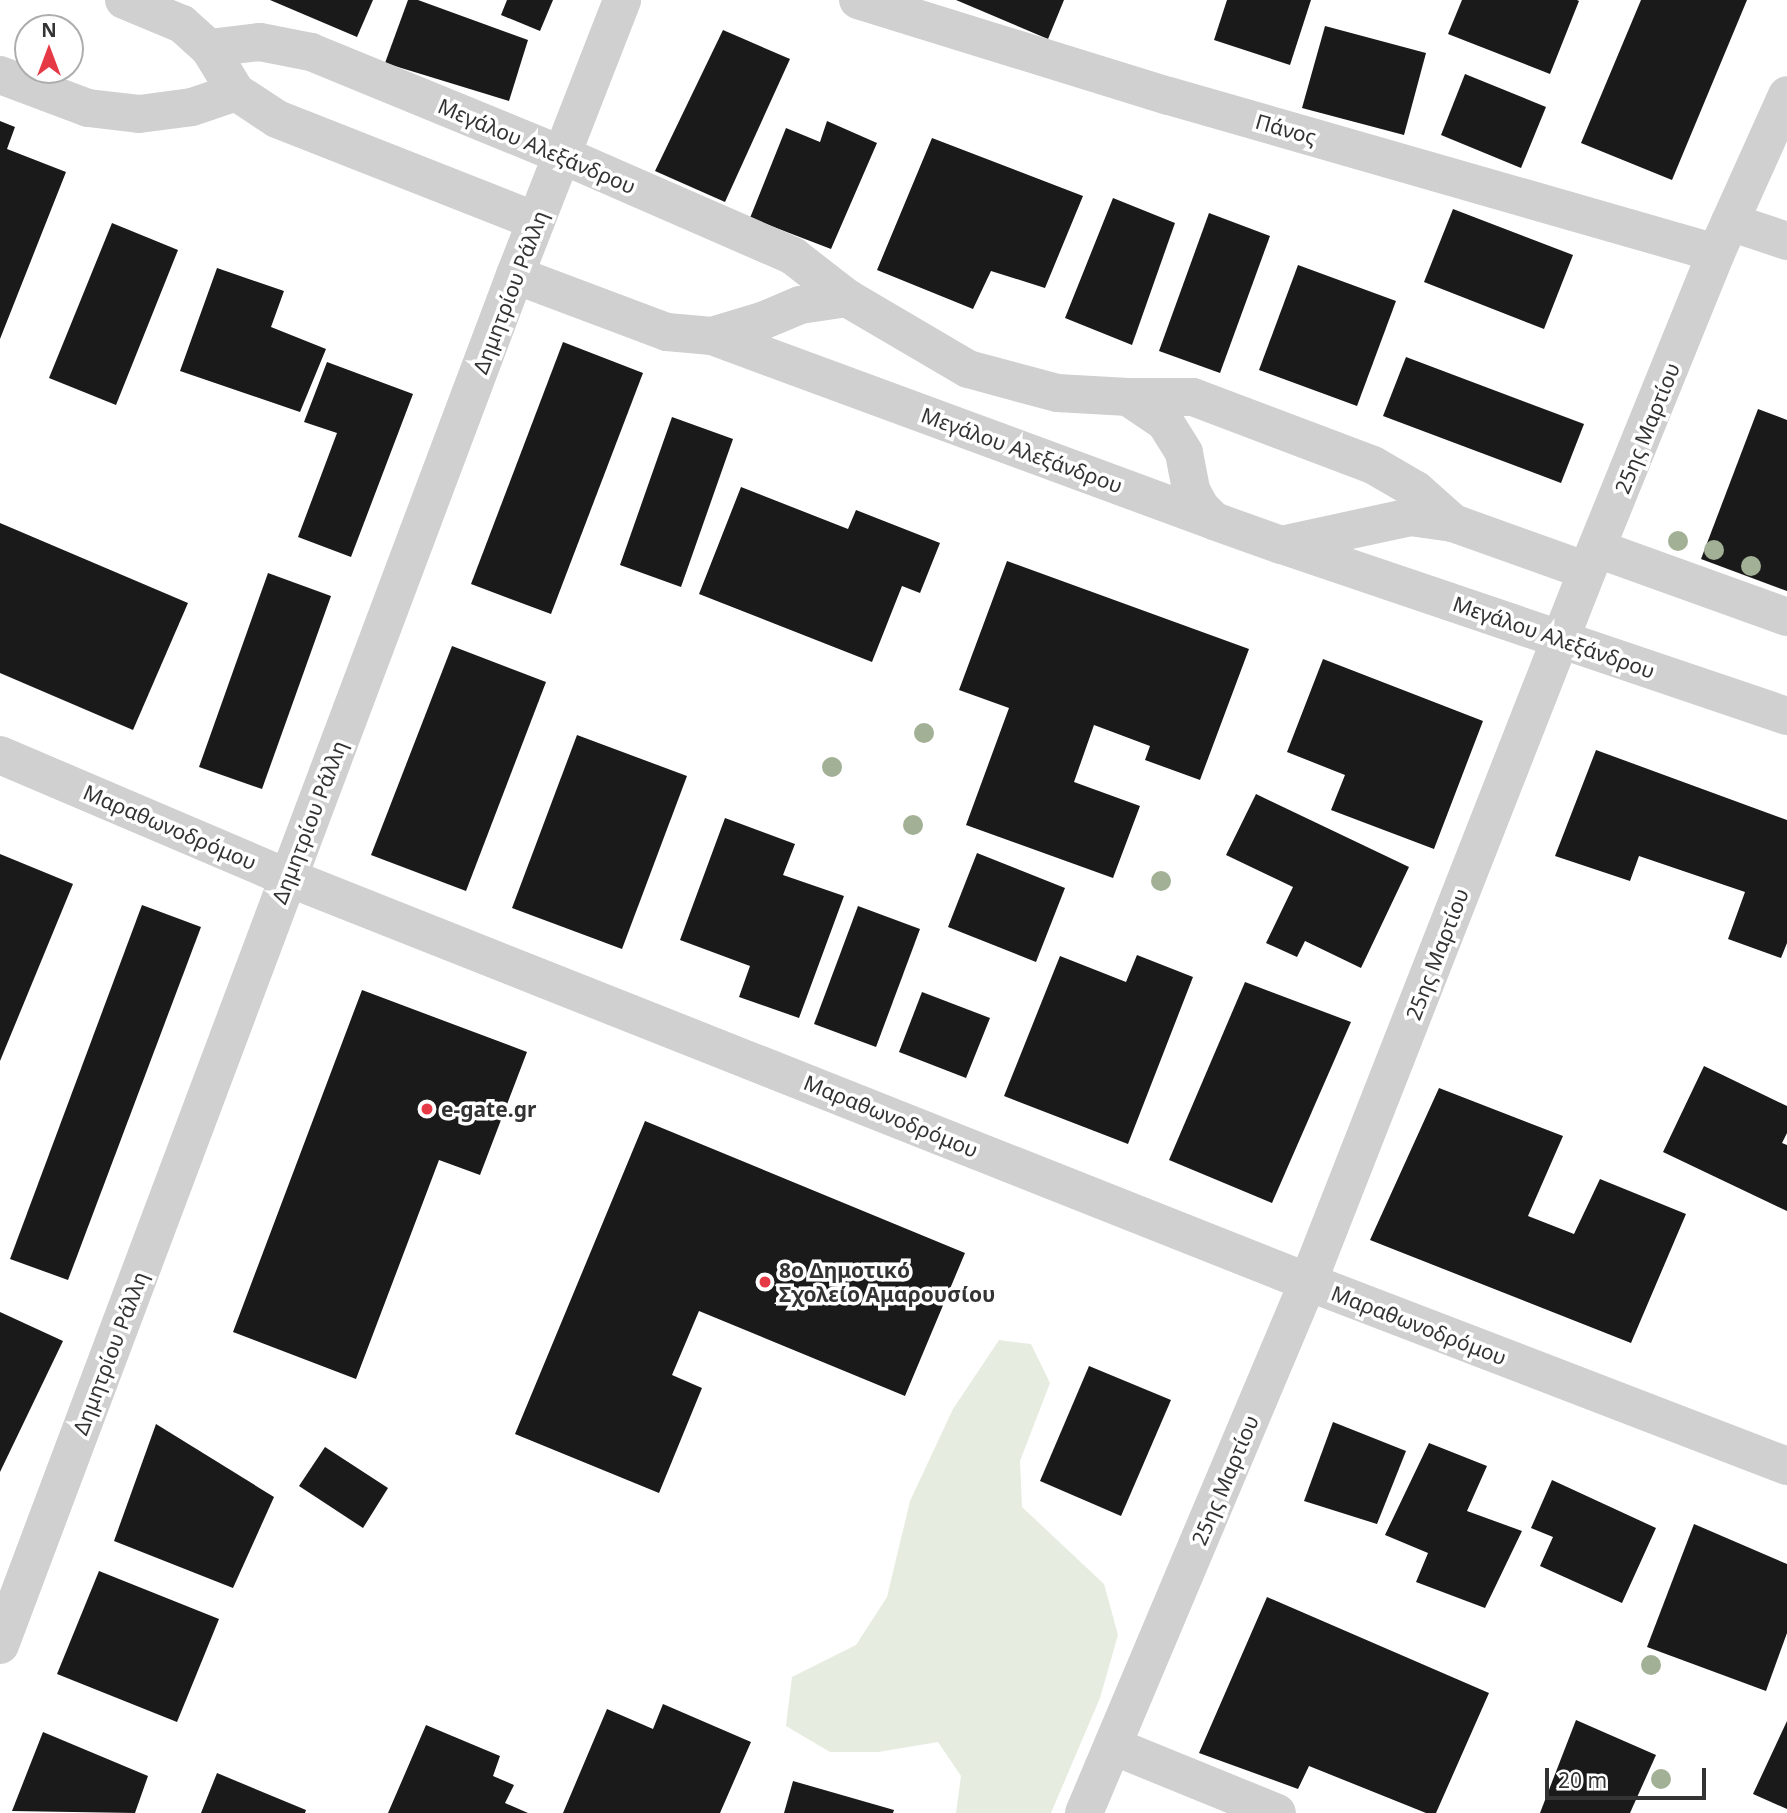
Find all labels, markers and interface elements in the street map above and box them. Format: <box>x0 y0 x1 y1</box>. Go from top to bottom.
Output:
north arrow <box>14 14 84 84</box>
text: N <box>41 17 57 43</box>
street label: Μεγάλου Αλεξάνδρου <box>434 93 640 199</box>
street label: Πάνος <box>1253 108 1319 150</box>
street label: Δημητρίου Ράλλη <box>467 207 553 377</box>
street label: 25ης Μαρτίου <box>1609 359 1685 497</box>
street label: Μεγάλου Αλεξάνδρου <box>918 402 1126 498</box>
street label: Μεγάλου Αλεξάνδρου <box>1450 591 1658 683</box>
street label: Δημητρίου Ράλλη <box>266 737 352 907</box>
street label: Μαραθωνοδρόμου <box>80 779 260 875</box>
street label: 25ης Μαρτίου <box>1400 885 1474 1023</box>
street label: Μαραθωνοδρόμου <box>800 1070 982 1162</box>
place label: e-gate.gr <box>441 1096 536 1122</box>
marker: e-gate.gr <box>419 1101 435 1117</box>
place label: 8ο Δημοτικό Σχολείο Αμαρουσίου <box>779 1257 995 1307</box>
street label: Δημητρίου Ράλλη <box>67 1268 153 1438</box>
marker: 8ο Δημοτικό Σχολείο Αμαρουσίου <box>757 1274 773 1290</box>
street label: Μαραθωνοδρόμου <box>1328 1280 1510 1370</box>
street label: 25ης Μαρτίου <box>1186 1411 1264 1549</box>
scale bar <box>1549 1754 1710 1798</box>
text: 20 m <box>1558 1766 1607 1794</box>

